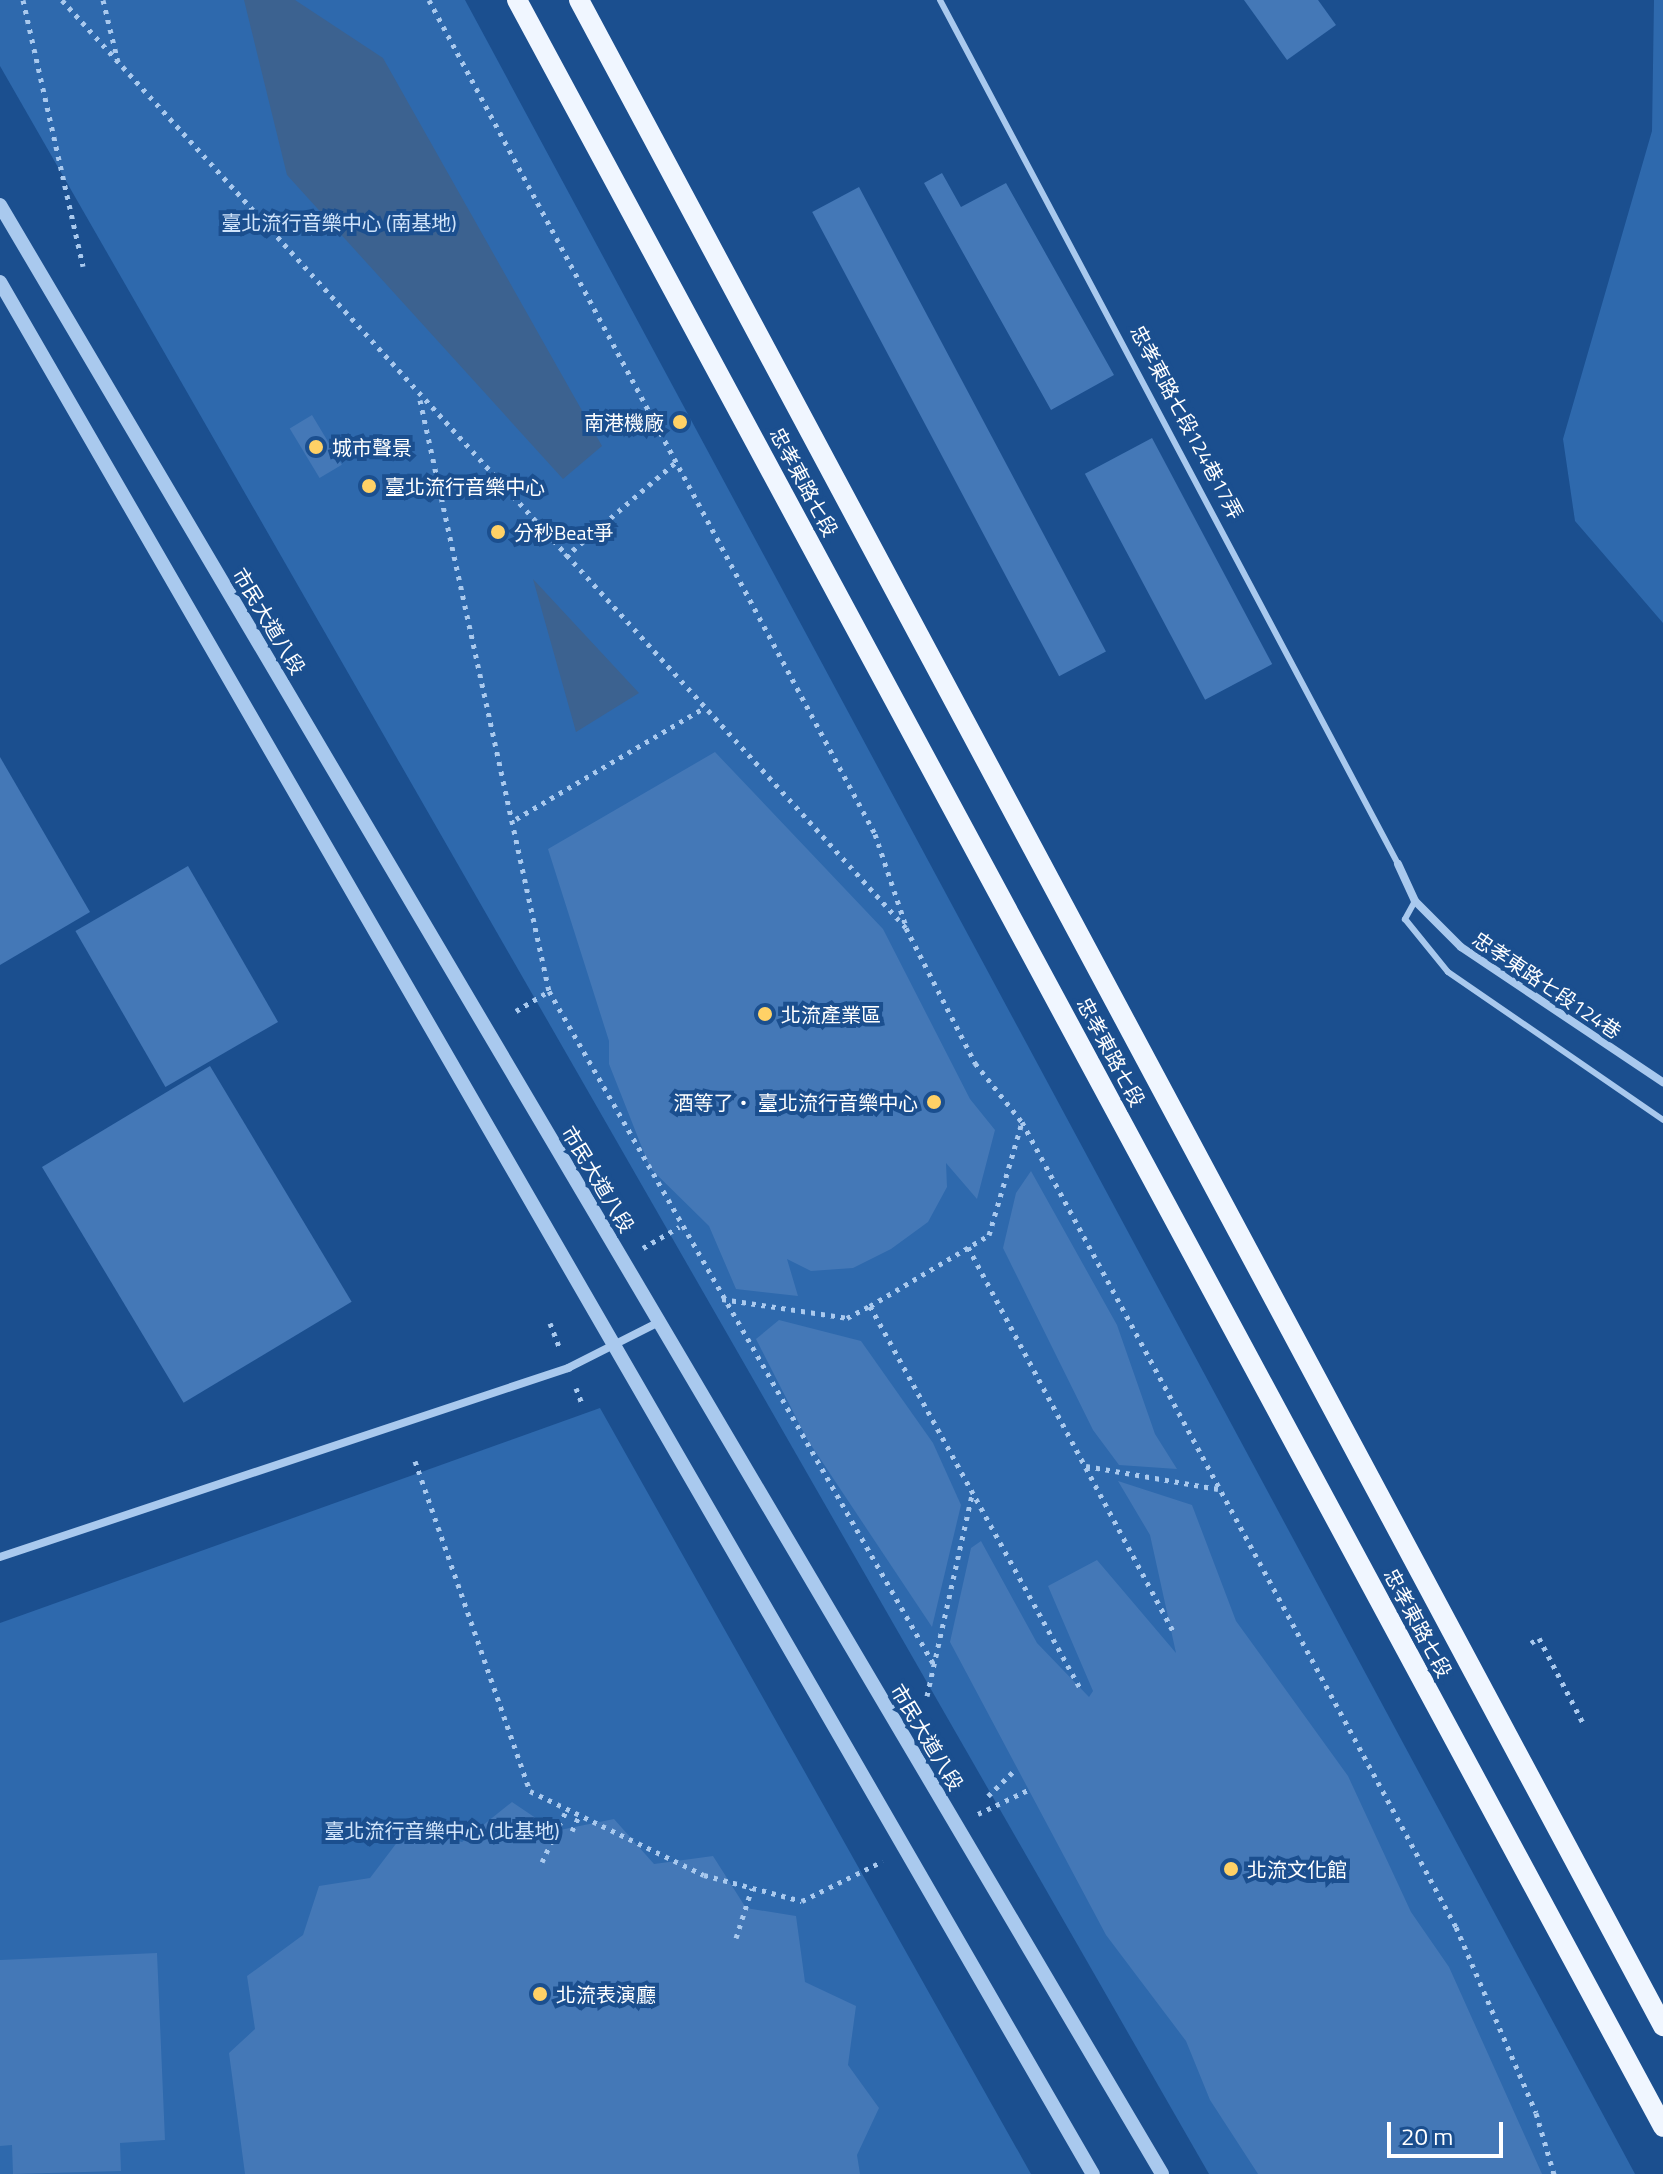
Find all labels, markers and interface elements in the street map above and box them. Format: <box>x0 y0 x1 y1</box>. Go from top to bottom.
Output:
park label: 臺北流行音樂中心 (南基地) <box>222 210 456 234</box>
street label: 忠孝東路七段124巷17弄 <box>1126 321 1248 523</box>
place label: 南港機廠 <box>584 410 664 434</box>
marker: 南港機廠 <box>671 413 689 431</box>
street label: 忠孝東路七段 <box>765 423 843 541</box>
place label: 城市聲景 <box>332 435 412 459</box>
marker: 城市聲景 <box>307 438 325 456</box>
place label: 臺北流行音樂中心 <box>385 474 545 498</box>
marker: 臺北流行音樂中心 <box>360 477 378 495</box>
place label: 分秒Beat爭 <box>514 520 613 544</box>
marker: 分秒Beat爭 <box>489 523 507 541</box>
street label: 市民大道八段 <box>228 563 310 679</box>
street label: 忠孝東路七段124巷 <box>1468 927 1626 1043</box>
street label: 忠孝東路七段 <box>1072 993 1150 1111</box>
place label: 北流產業區 <box>781 1002 881 1026</box>
marker: 北流產業區 <box>756 1005 774 1023</box>
place label: 酒等了・ 臺北流行音樂中心 <box>674 1090 918 1114</box>
marker: 酒等了・ 臺北流行音樂中心 <box>925 1093 943 1111</box>
street label: 市民大道八段 <box>557 1121 639 1237</box>
street label: 忠孝東路七段 <box>1379 1564 1457 1682</box>
street label: 市民大道八段 <box>886 1679 968 1795</box>
park label: 臺北流行音樂中心 (北基地) <box>325 1818 559 1842</box>
place label: 北流文化館 <box>1247 1857 1347 1881</box>
marker: 北流文化館 <box>1222 1860 1240 1878</box>
place label: 北流表演廳 <box>556 1982 656 2006</box>
marker: 北流表演廳 <box>531 1985 549 2003</box>
scale bar <box>1391 2106 1507 2156</box>
text: 20 m <box>1401 2118 1453 2154</box>

